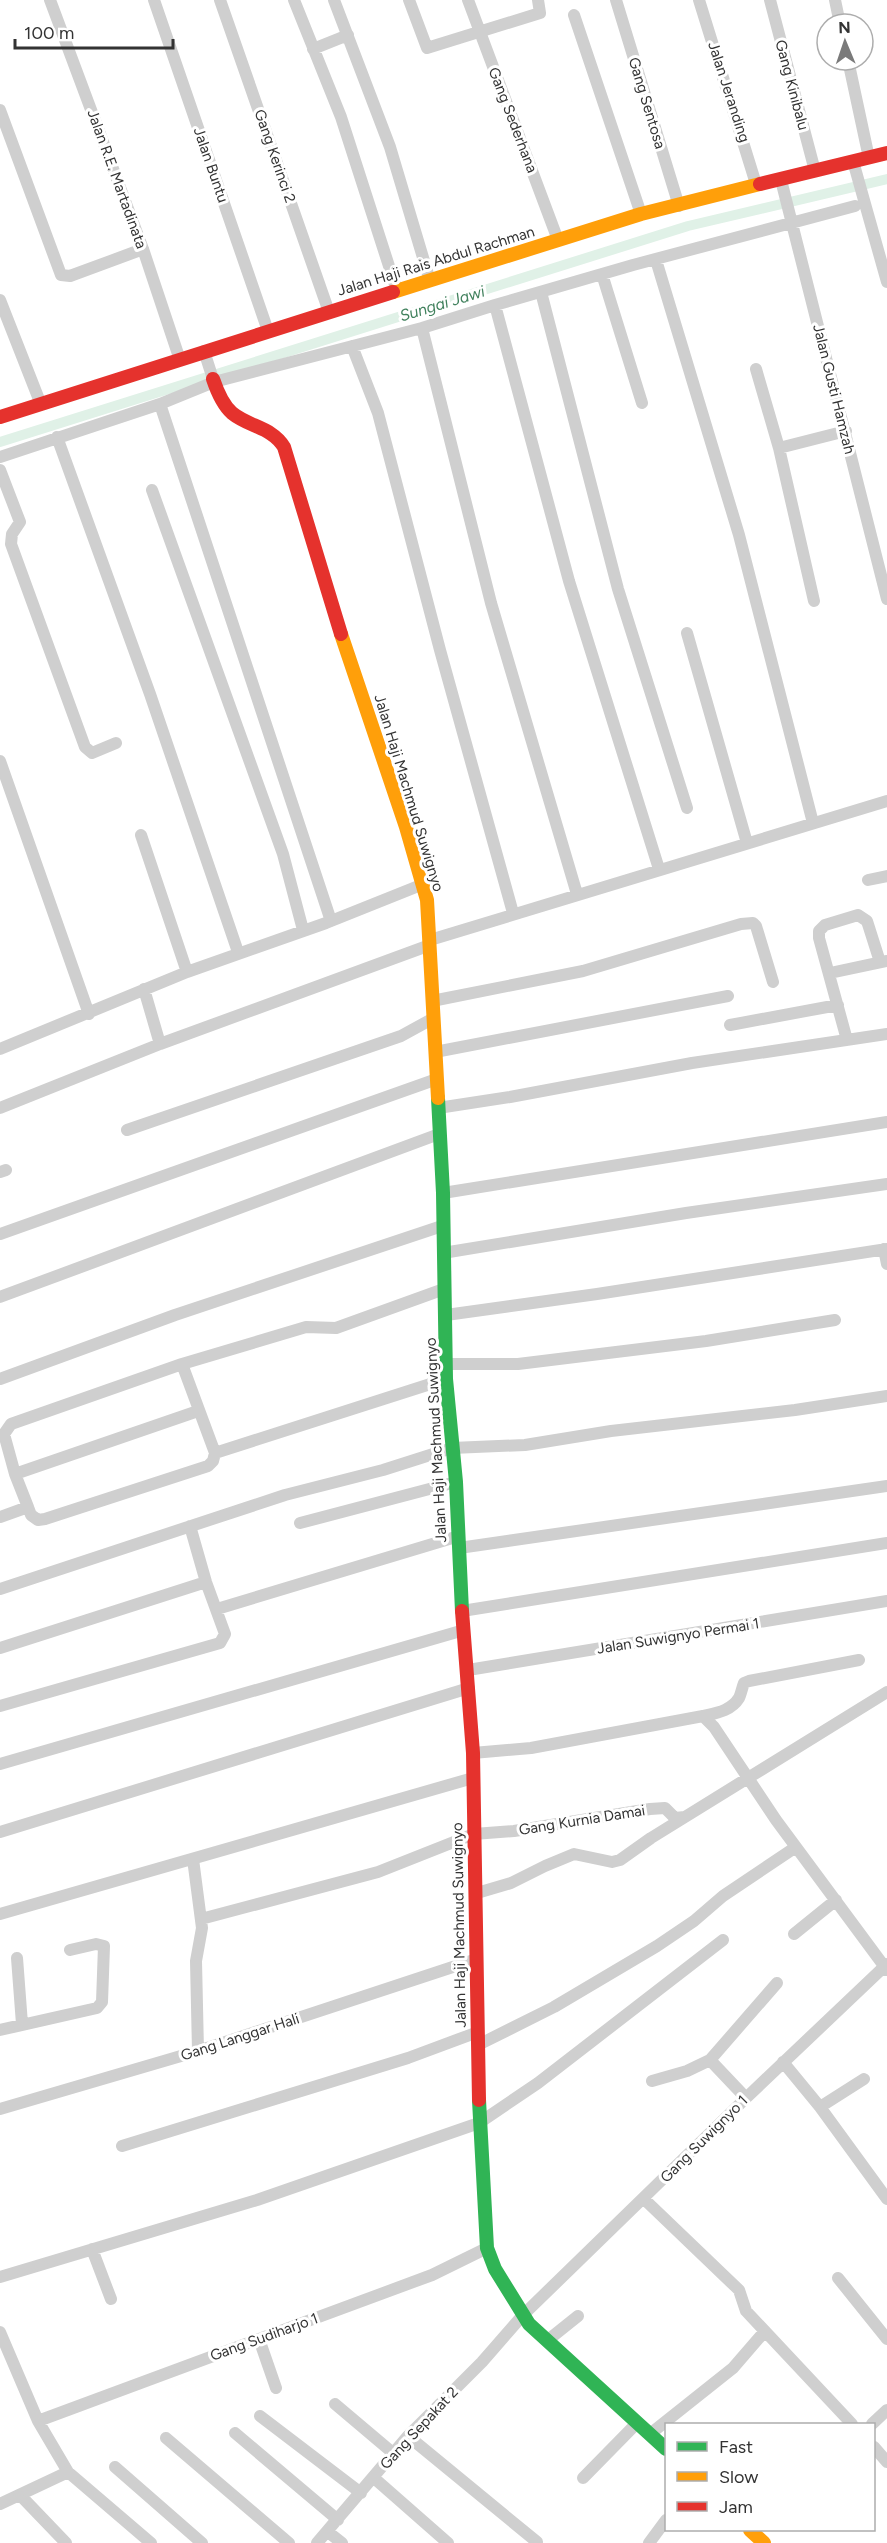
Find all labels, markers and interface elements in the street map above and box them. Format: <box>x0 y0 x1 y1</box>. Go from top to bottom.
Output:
scale bar <box>15 12 172 50</box>
north arrow <box>815 12 875 72</box>
text: N <box>838 18 851 37</box>
text: 100 m <box>24 22 74 44</box>
street label: Gang Kinibalu <box>771 38 813 132</box>
street label: Jalan Jeranding <box>704 39 754 145</box>
street label: Gang Sentosa <box>625 55 669 151</box>
street label: Gang Sederhana <box>485 65 541 175</box>
street label: Jalan R.E. Martadinata <box>83 107 151 251</box>
street label: Gang Kerinci 2 <box>251 107 299 205</box>
street label: Jalan Buntu <box>190 125 232 205</box>
street label: Jalan Haji Rais Abdul Rachman <box>335 222 537 300</box>
water label: Sungai Jawi <box>397 281 487 325</box>
street label: Jalan Gusti Hamzah <box>809 322 859 456</box>
street label: Jalan Haji Machmud Suwignyo <box>370 692 448 894</box>
street label: Jalan Haji Machmud Suwignyo <box>422 1337 450 1543</box>
street label: Jalan Suwignyo Permai 1 <box>596 1614 760 1658</box>
street label: Gang Kurnia Damai <box>518 1801 646 1839</box>
street label: Jalan Haji Machmud Suwignyo <box>448 1822 470 2028</box>
street label: Gang Langgar Hali <box>178 2009 302 2065</box>
street label: Gang Suwignyo 1 <box>657 2092 751 2186</box>
street label: Gang Sudiharjo 1 <box>208 2309 320 2365</box>
street label: Gang Sepakat 2 <box>376 2383 462 2473</box>
legend <box>665 2423 875 2531</box>
text: Fast <box>719 2436 753 2458</box>
text: Slow <box>719 2466 758 2488</box>
text: Jam <box>719 2496 753 2518</box>

